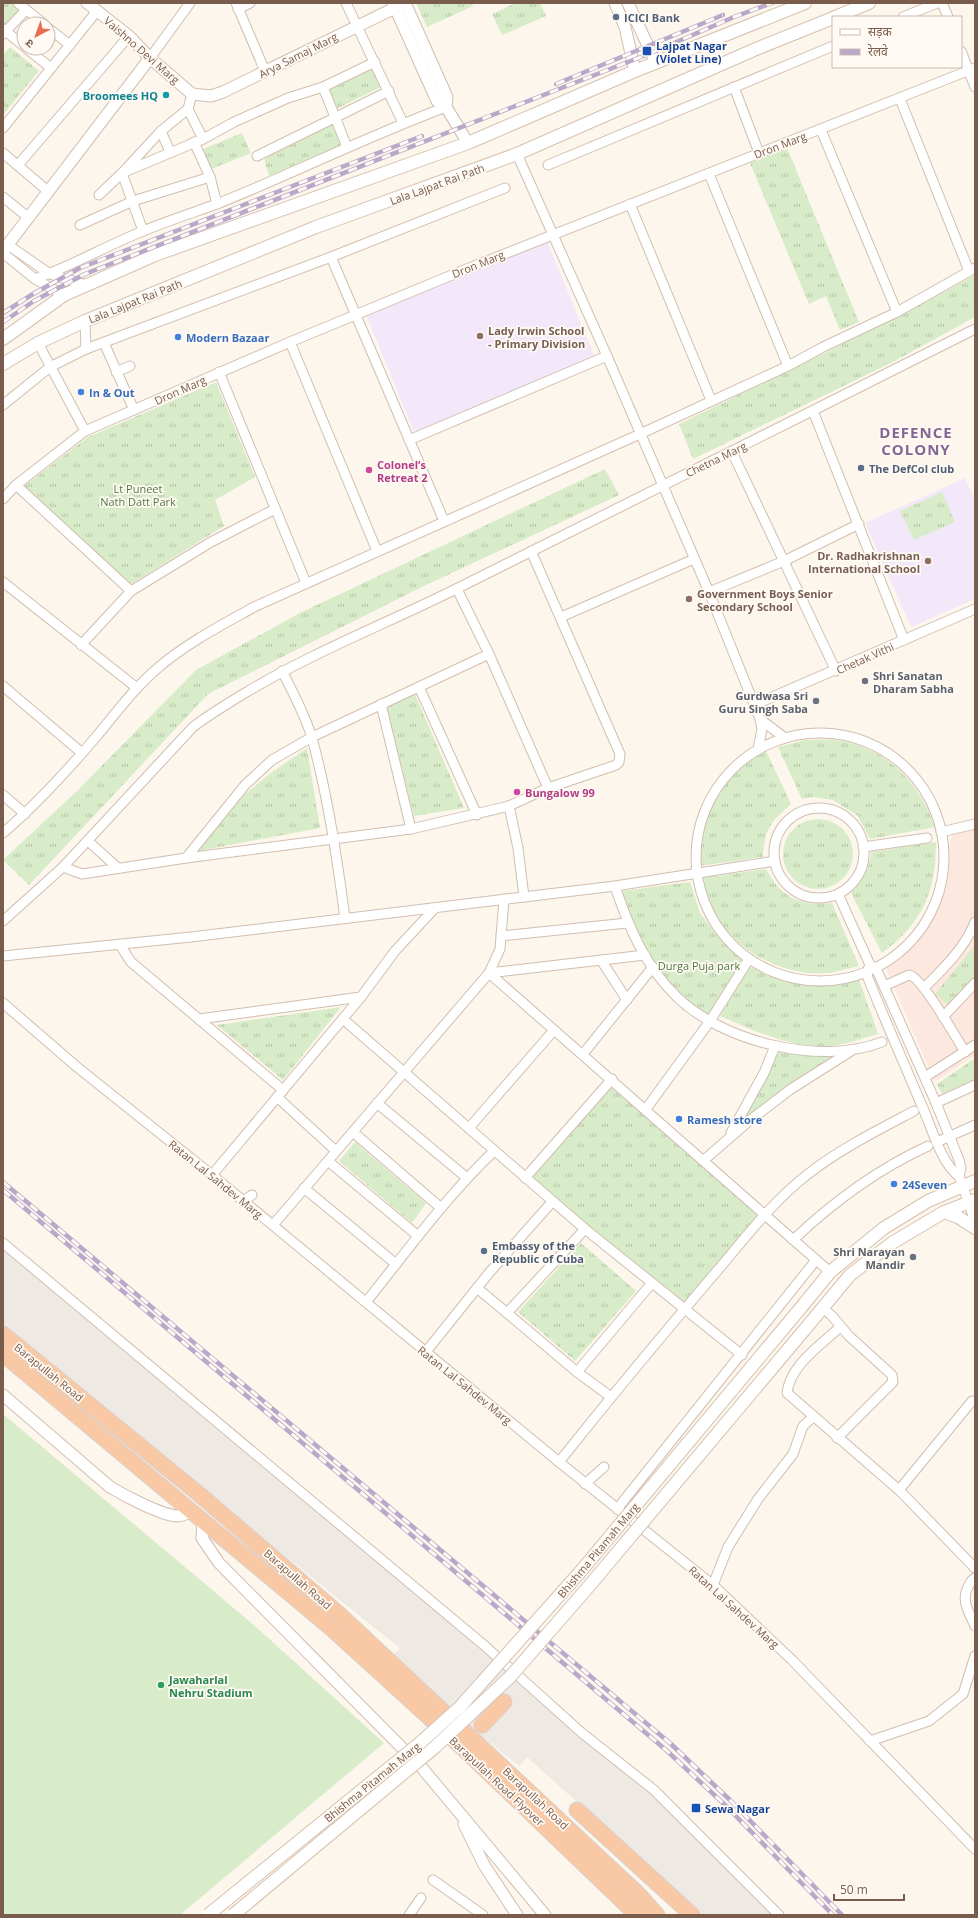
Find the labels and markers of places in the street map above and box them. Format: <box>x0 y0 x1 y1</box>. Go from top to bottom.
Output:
place label: ICICI Bank <box>624 10 680 25</box>
marker: ICICI Bank <box>611 12 621 22</box>
place label: Lajpat Nagar (Violet Line) <box>656 38 727 66</box>
marker: Lajpat Nagar (Violet Line) <box>641 45 653 57</box>
place label: Broomees HQ <box>83 88 158 103</box>
marker: Broomees HQ <box>161 90 171 100</box>
place label: Lady Irwin School - Primary Division <box>488 323 585 351</box>
place label: Modern Bazaar <box>186 330 269 345</box>
marker: Lady Irwin School - Primary Division <box>475 331 485 341</box>
marker: Modern Bazaar <box>173 332 183 342</box>
place label: In & Out <box>89 385 135 400</box>
marker: In & Out <box>76 387 86 397</box>
place label: Colonel‘s Retreat 2 <box>377 457 428 485</box>
place label: The DefCol club <box>869 461 954 476</box>
marker: The DefCol club <box>856 463 866 473</box>
marker: Colonel‘s Retreat 2 <box>364 465 374 475</box>
place label: Dr. Radhakrishnan International School <box>808 548 920 576</box>
marker: Dr. Radhakrishnan International School <box>923 556 933 566</box>
place label: Government Boys Senior Secondary School <box>697 586 833 614</box>
marker: Government Boys Senior Secondary School <box>684 594 694 604</box>
place label: Shri Sanatan Dharam Sabha <box>873 668 954 696</box>
marker: Shri Sanatan Dharam Sabha <box>860 676 870 686</box>
place label: Gurdwasa Sri Guru Singh Saba <box>718 688 808 716</box>
marker: Gurdwasa Sri Guru Singh Saba <box>811 696 821 706</box>
place label: Bungalow 99 <box>525 785 595 800</box>
marker: Bungalow 99 <box>512 787 522 797</box>
place label: Ramesh store <box>687 1112 763 1127</box>
marker: Ramesh store <box>674 1114 684 1124</box>
place label: 24Seven <box>902 1177 947 1192</box>
marker: 24Seven <box>889 1179 899 1189</box>
place label: Embassy of the Republic of Cuba <box>492 1238 584 1266</box>
place label: Shri Narayan Mandir <box>833 1244 905 1272</box>
marker: Embassy of the Republic of Cuba <box>479 1246 489 1256</box>
marker: Shri Narayan Mandir <box>908 1252 918 1262</box>
place label: Jawaharlal Nehru Stadium <box>168 1672 253 1700</box>
marker: Jawaharlal Nehru Stadium <box>156 1680 166 1690</box>
place label: Sewa Nagar <box>705 1801 770 1816</box>
marker: Sewa Nagar <box>690 1802 702 1814</box>

